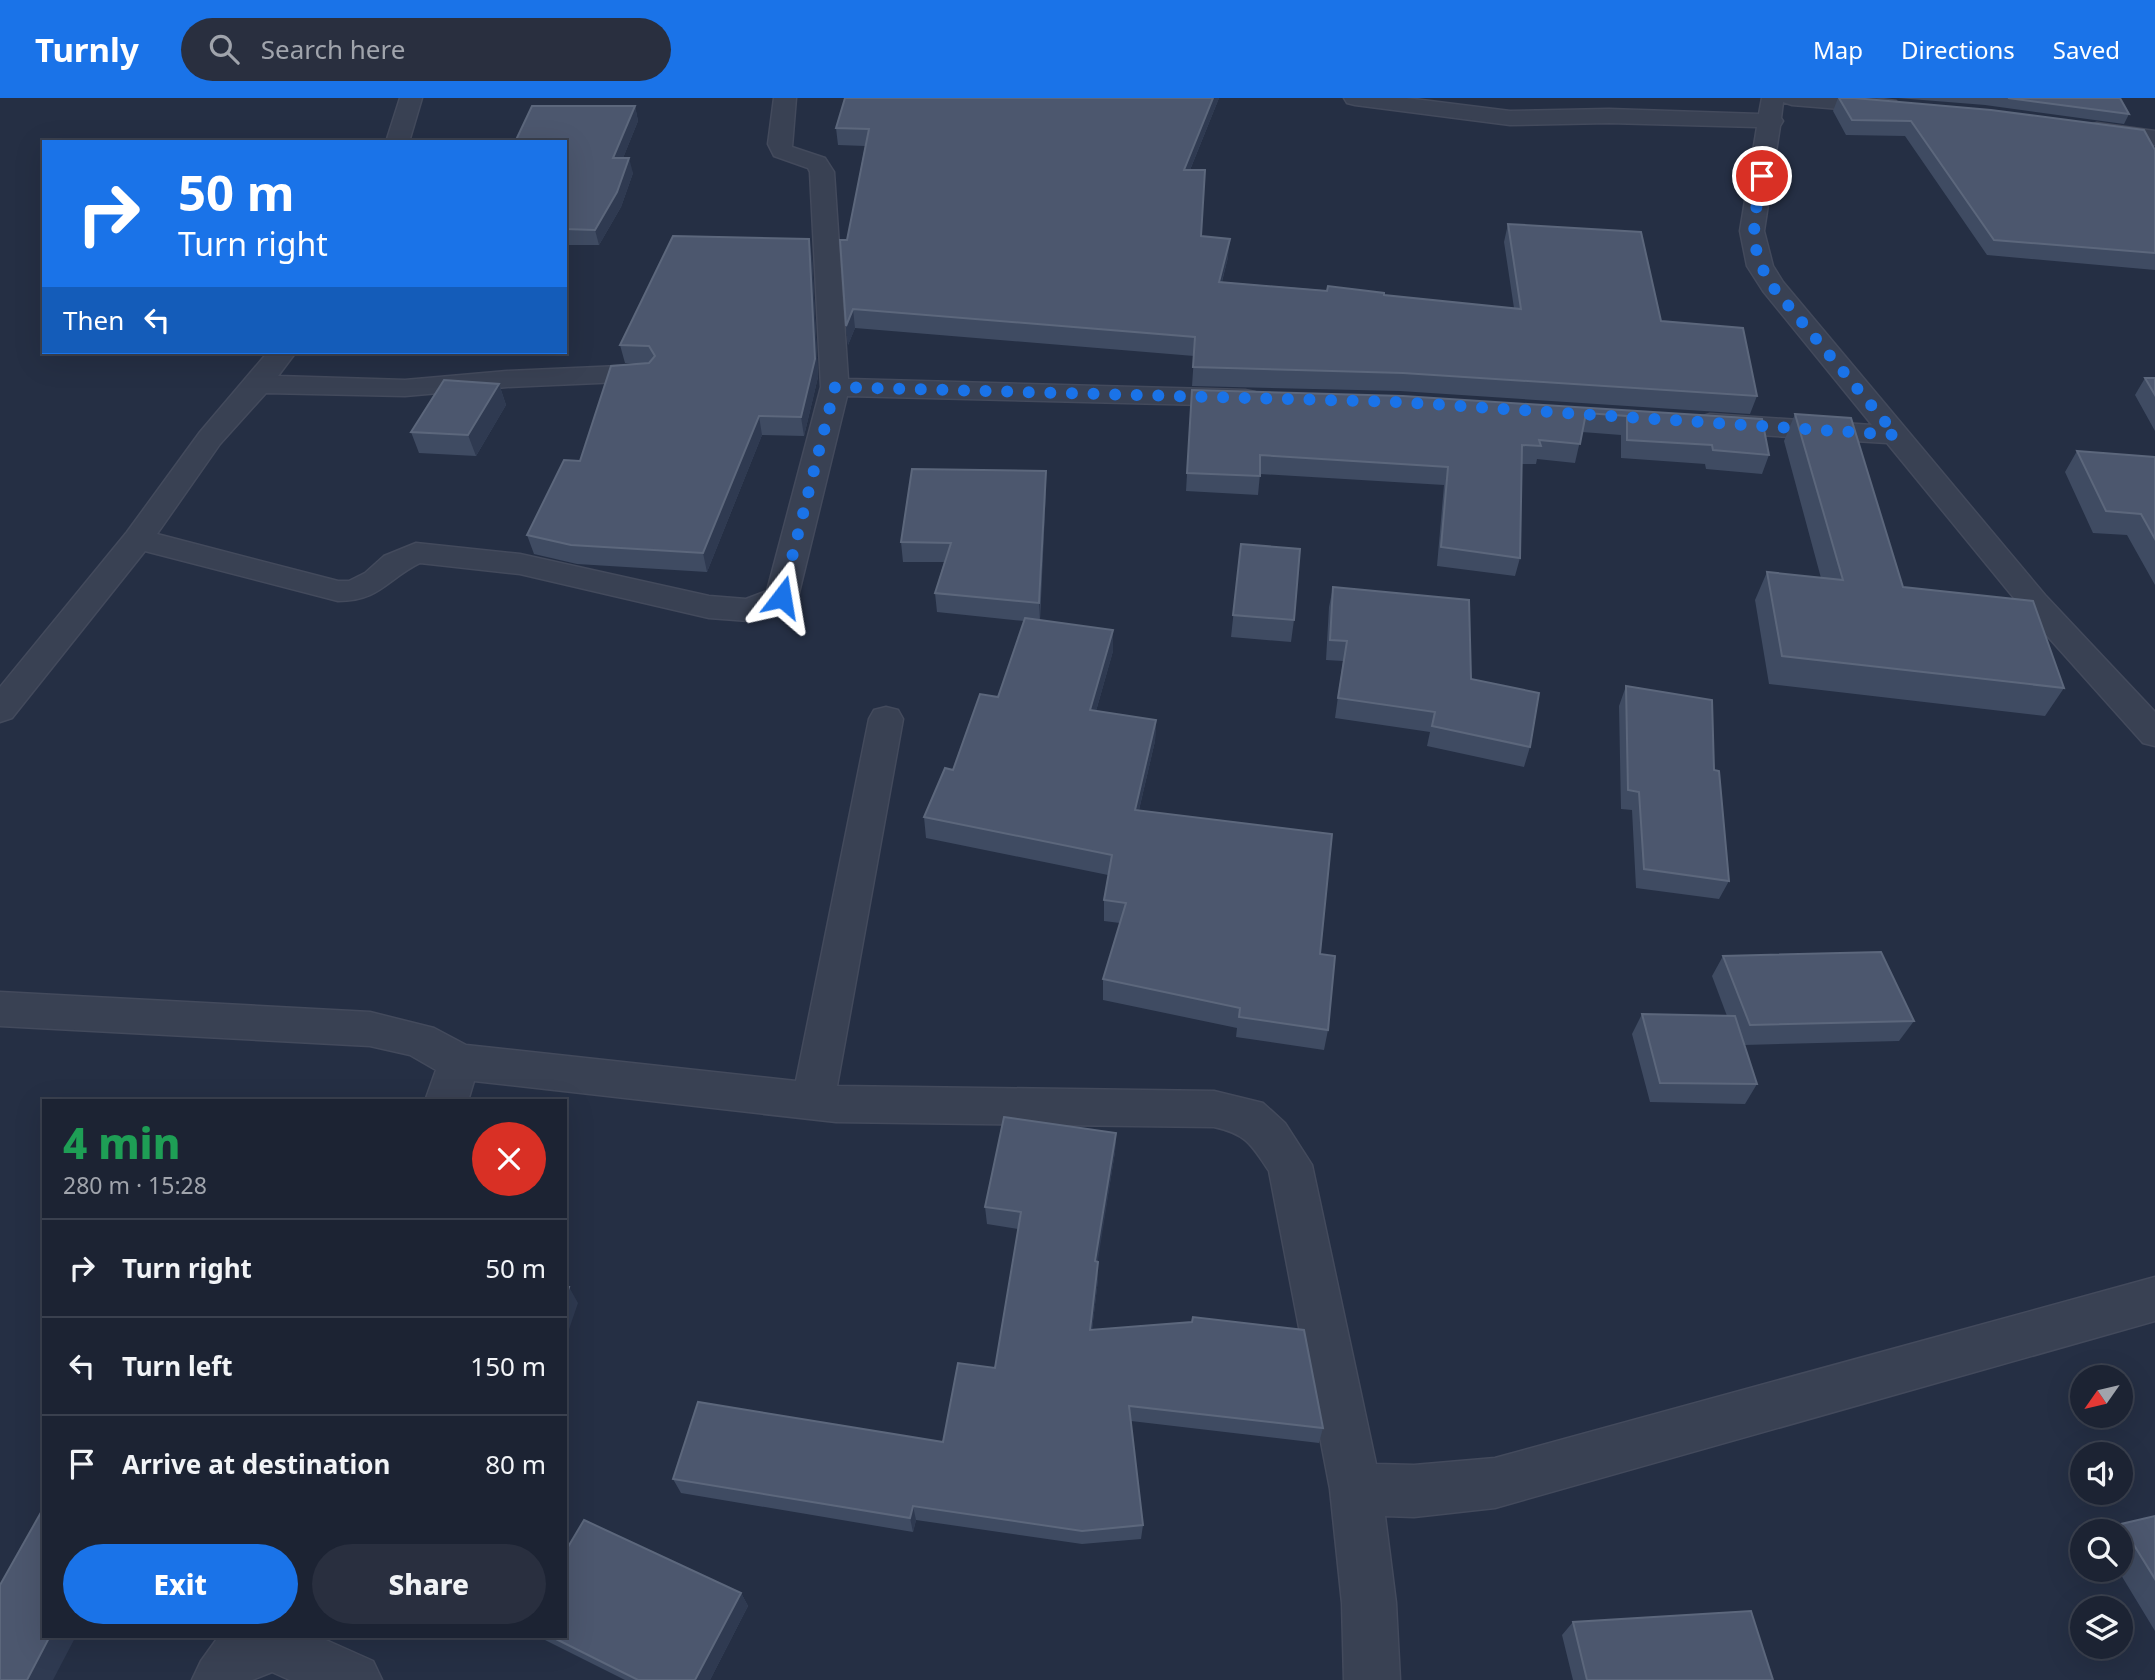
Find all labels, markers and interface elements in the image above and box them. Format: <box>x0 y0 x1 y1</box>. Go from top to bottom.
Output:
search box <box>181 18 671 81</box>
text: Turnly <box>35 27 139 72</box>
icon: search <box>205 30 243 68</box>
text: Search here <box>261 31 405 67</box>
text: Map <box>1813 33 1863 66</box>
text: Directions <box>1901 33 2015 66</box>
text: Saved <box>2053 33 2120 66</box>
pin <box>1732 146 1792 206</box>
icon: arrive <box>1743 157 1781 195</box>
text: 50 m <box>178 159 295 225</box>
icon: right <box>63 168 154 259</box>
text: Turn right <box>178 222 328 265</box>
icon: left <box>138 301 176 339</box>
text: Then <box>63 302 124 338</box>
position arrow <box>745 560 819 634</box>
text: 4 min <box>63 1114 180 1171</box>
button: close <box>472 1122 546 1196</box>
text: 280 m · 15:28 <box>63 1169 207 1201</box>
icon: right <box>63 1249 101 1287</box>
text: Turn right <box>122 1250 252 1286</box>
text: 50 m <box>485 1250 546 1286</box>
icon: left <box>63 1347 101 1385</box>
text: Turn left <box>122 1348 233 1384</box>
text: 150 m <box>470 1348 546 1384</box>
north arrow <box>2070 1365 2133 1428</box>
map controls <box>2070 1365 2133 1659</box>
button: sound <box>2070 1442 2133 1505</box>
icon: arrive <box>63 1445 101 1483</box>
text: Arrive at destination <box>122 1446 391 1482</box>
text: 80 m <box>485 1446 546 1482</box>
button: search <box>2070 1519 2133 1582</box>
button: Exit <box>63 1544 298 1624</box>
button: Share <box>312 1544 546 1624</box>
button: layers <box>2070 1596 2133 1659</box>

